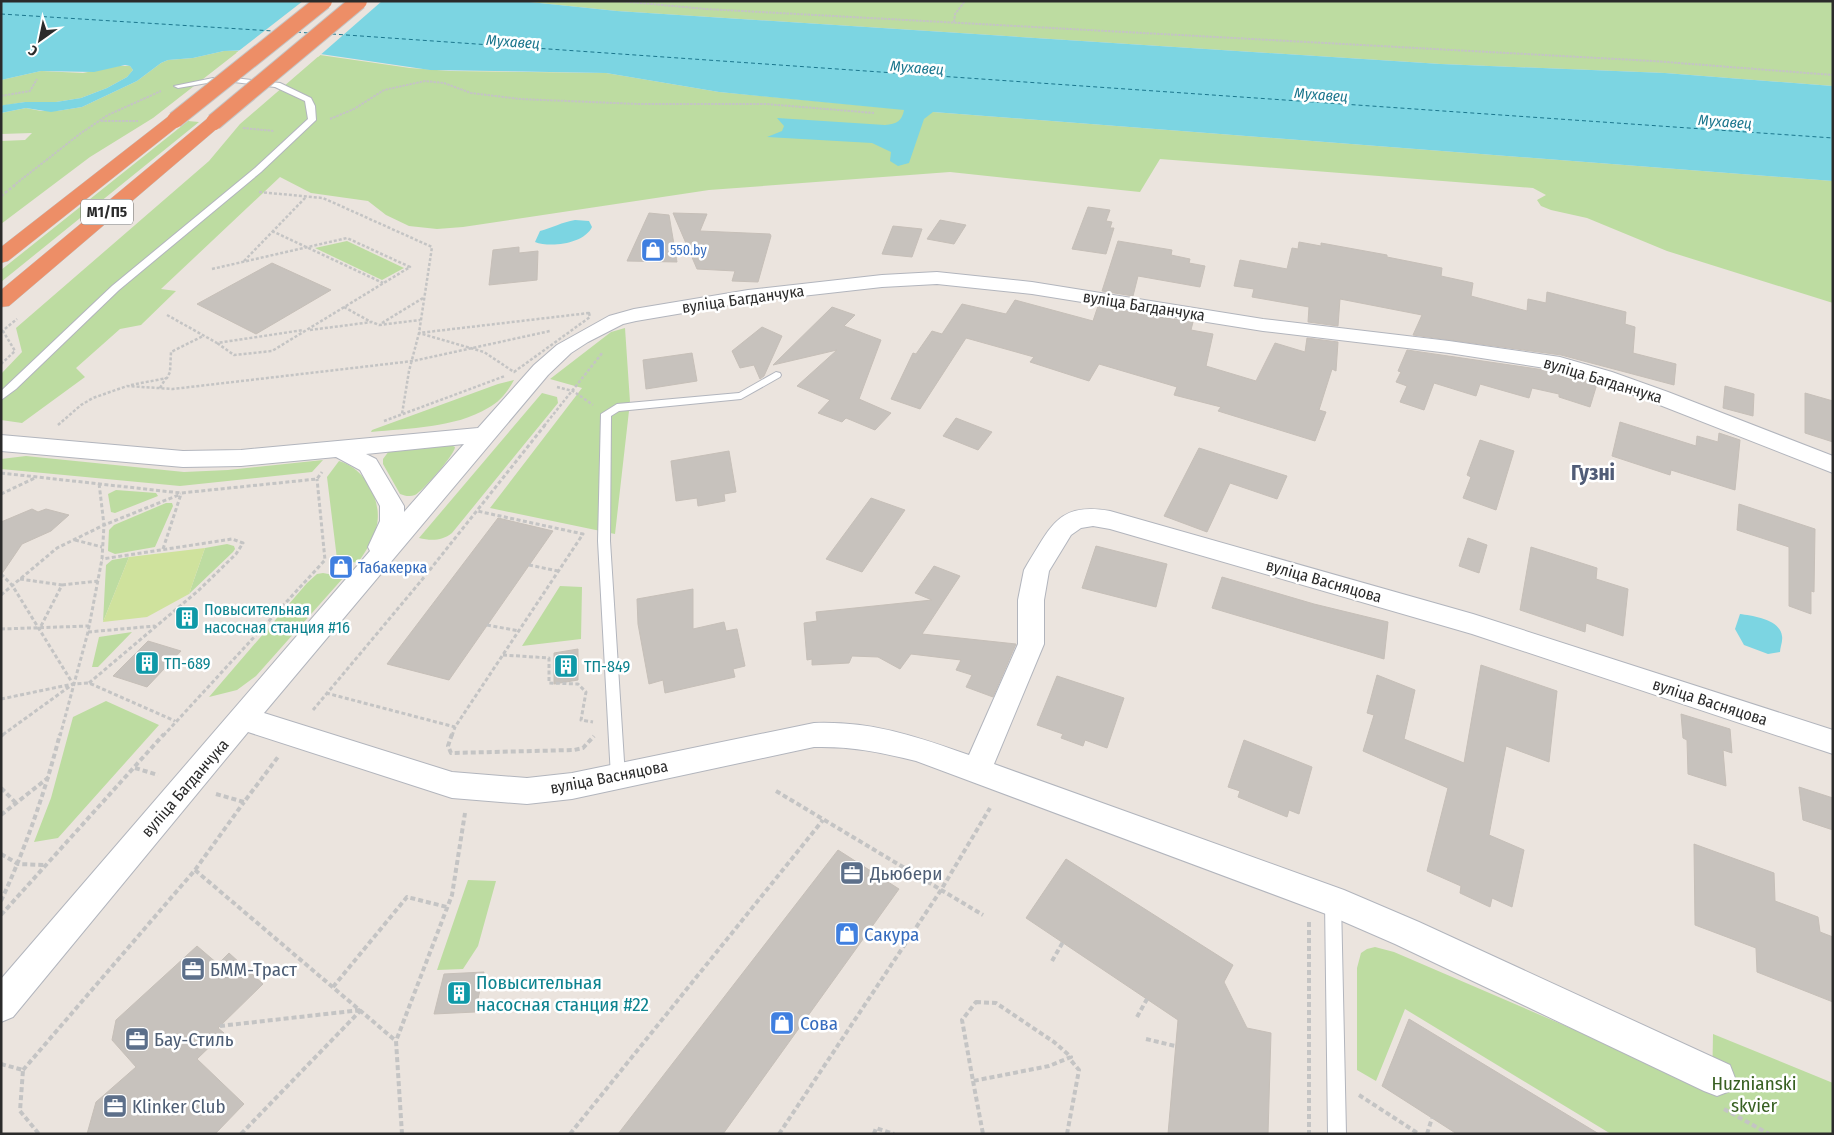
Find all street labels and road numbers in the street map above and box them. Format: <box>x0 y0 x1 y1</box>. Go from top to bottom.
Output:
road number: М1/П5 <box>81 200 133 224</box>
street label: вуліца Багданчука <box>681 281 806 317</box>
street label: вуліца Багданчука <box>1082 287 1207 325</box>
street label: вуліца Багданчука <box>1541 353 1665 407</box>
street label: вуліца Васняцова <box>1264 555 1384 607</box>
street label: вуліца Васняцова <box>1650 675 1770 730</box>
street label: вуліца Багданчука <box>137 735 233 841</box>
street label: вуліца Васняцова <box>549 756 670 798</box>

